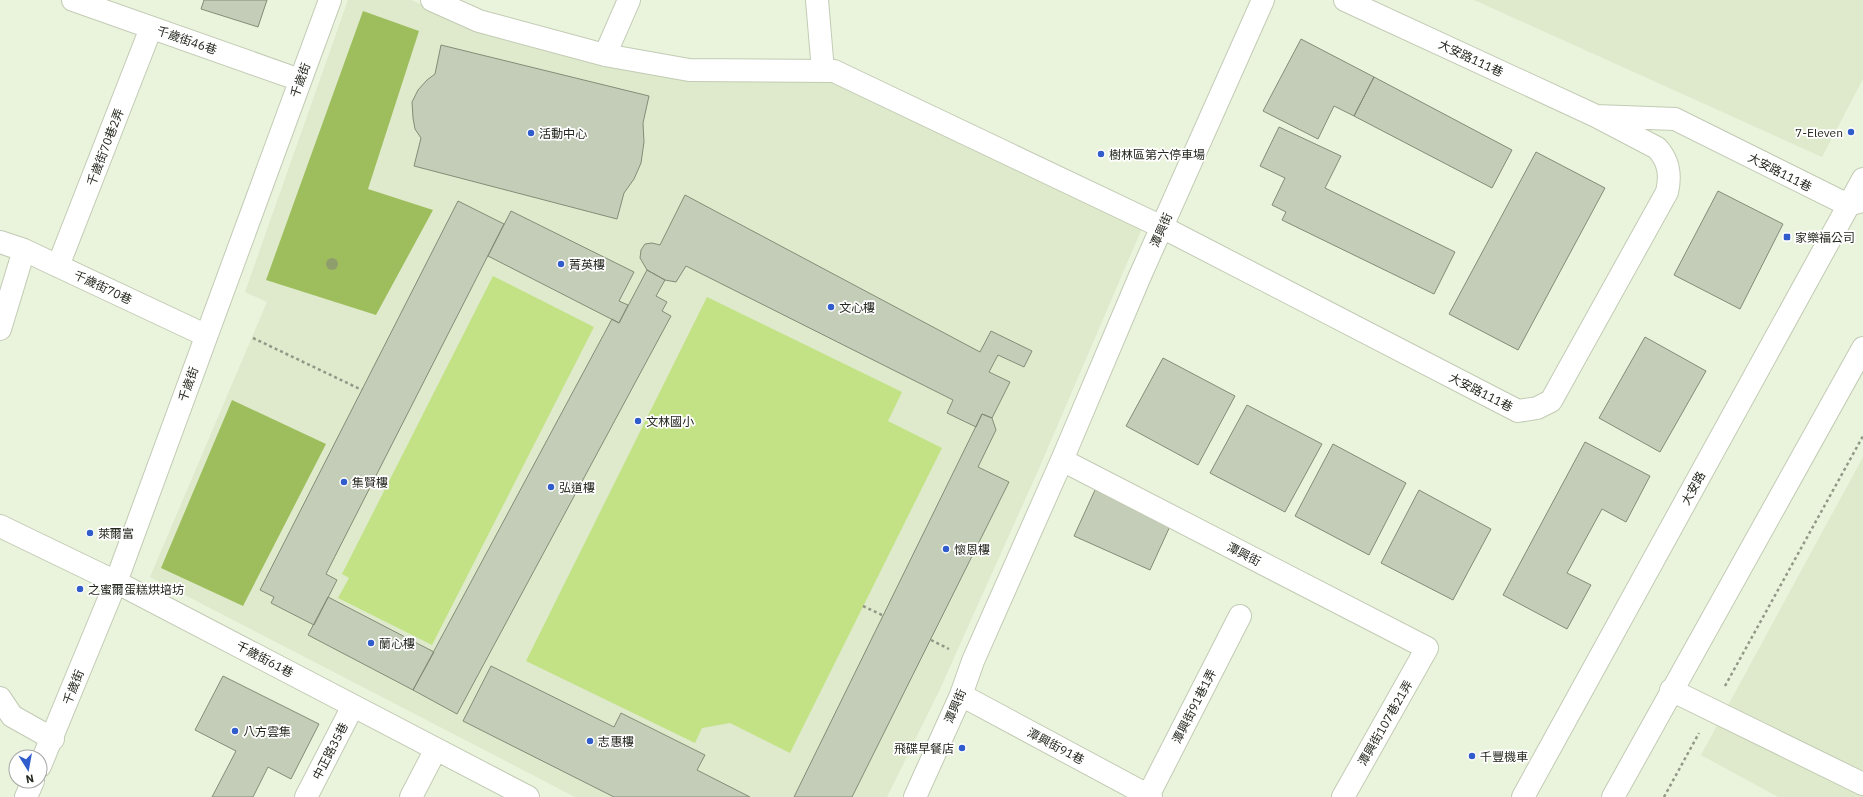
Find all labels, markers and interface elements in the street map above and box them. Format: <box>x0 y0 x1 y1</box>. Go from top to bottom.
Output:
street label: 千歲街46巷 <box>155 23 219 57</box>
street label: 大安路111巷 <box>1436 36 1506 80</box>
street label: 千歲街 <box>287 61 313 99</box>
street label: 千歲街70巷2弄 <box>83 106 127 188</box>
place label: 7-Eleven <box>1795 125 1843 140</box>
place label: 活動中心 <box>539 126 587 141</box>
marker: 7-Eleven <box>1846 127 1856 137</box>
marker: 活動中心 <box>526 128 536 138</box>
place label: 樹林區第六停車場 <box>1109 147 1205 162</box>
marker: 樹林區第六停車場 <box>1096 149 1106 159</box>
street label: 大安路111巷 <box>1746 150 1814 194</box>
street label: 潭興街 <box>1147 210 1175 250</box>
place label: 家樂福公司 <box>1795 230 1855 245</box>
marker: 家樂福公司 <box>1782 232 1792 242</box>
place label: 菁英樓 <box>569 257 605 272</box>
marker: 菁英樓 <box>556 259 566 269</box>
street label: 千歲街70巷 <box>72 267 134 307</box>
place label: 文心樓 <box>839 300 875 315</box>
marker: 文心樓 <box>826 302 836 312</box>
street label: 千歲街 <box>175 365 201 403</box>
street label: 大安路111巷 <box>1447 370 1515 414</box>
place label: 文林國小 <box>646 414 694 429</box>
marker: 文林國小 <box>633 416 643 426</box>
street label: 大安路 <box>1678 469 1708 507</box>
place label: 集賢樓 <box>352 475 388 490</box>
marker: 集賢樓 <box>339 477 349 487</box>
place label: 弘道樓 <box>559 480 595 495</box>
marker: 弘道樓 <box>546 482 556 492</box>
place label: 萊爾富 <box>98 526 134 541</box>
marker: 萊爾富 <box>85 528 95 538</box>
street label: 潭興街 <box>1225 539 1263 569</box>
place label: 懷恩樓 <box>954 542 990 557</box>
marker: 懷恩樓 <box>941 544 951 554</box>
place label: 之蜜爾蛋糕烘培坊 <box>88 582 184 597</box>
marker: 之蜜爾蛋糕烘培坊 <box>75 584 85 594</box>
place label: 蘭心樓 <box>379 636 415 651</box>
street label: 千歲街61巷 <box>234 638 296 680</box>
marker: 蘭心樓 <box>366 638 376 648</box>
street label: 潭興街91巷1弄 <box>1169 666 1219 746</box>
street label: 千歲街 <box>59 667 87 707</box>
street label: 潭興街107巷21弄 <box>1355 678 1415 768</box>
street label: 潭興街 <box>941 686 969 726</box>
street label: 中正路35巷 <box>309 720 351 782</box>
place label: 八方雲集 <box>243 724 291 739</box>
street label: 潭興街91巷 <box>1025 725 1087 767</box>
marker: 八方雲集 <box>230 726 240 736</box>
place label: 志惠樓 <box>598 734 634 749</box>
marker: 志惠樓 <box>585 736 595 746</box>
place label: 飛碟早餐店 <box>894 741 954 756</box>
marker: 飛碟早餐店 <box>957 743 967 753</box>
north arrow <box>8 749 48 789</box>
place label: 千豐機車 <box>1480 749 1528 764</box>
marker: 千豐機車 <box>1467 751 1477 761</box>
text: N <box>25 771 35 786</box>

